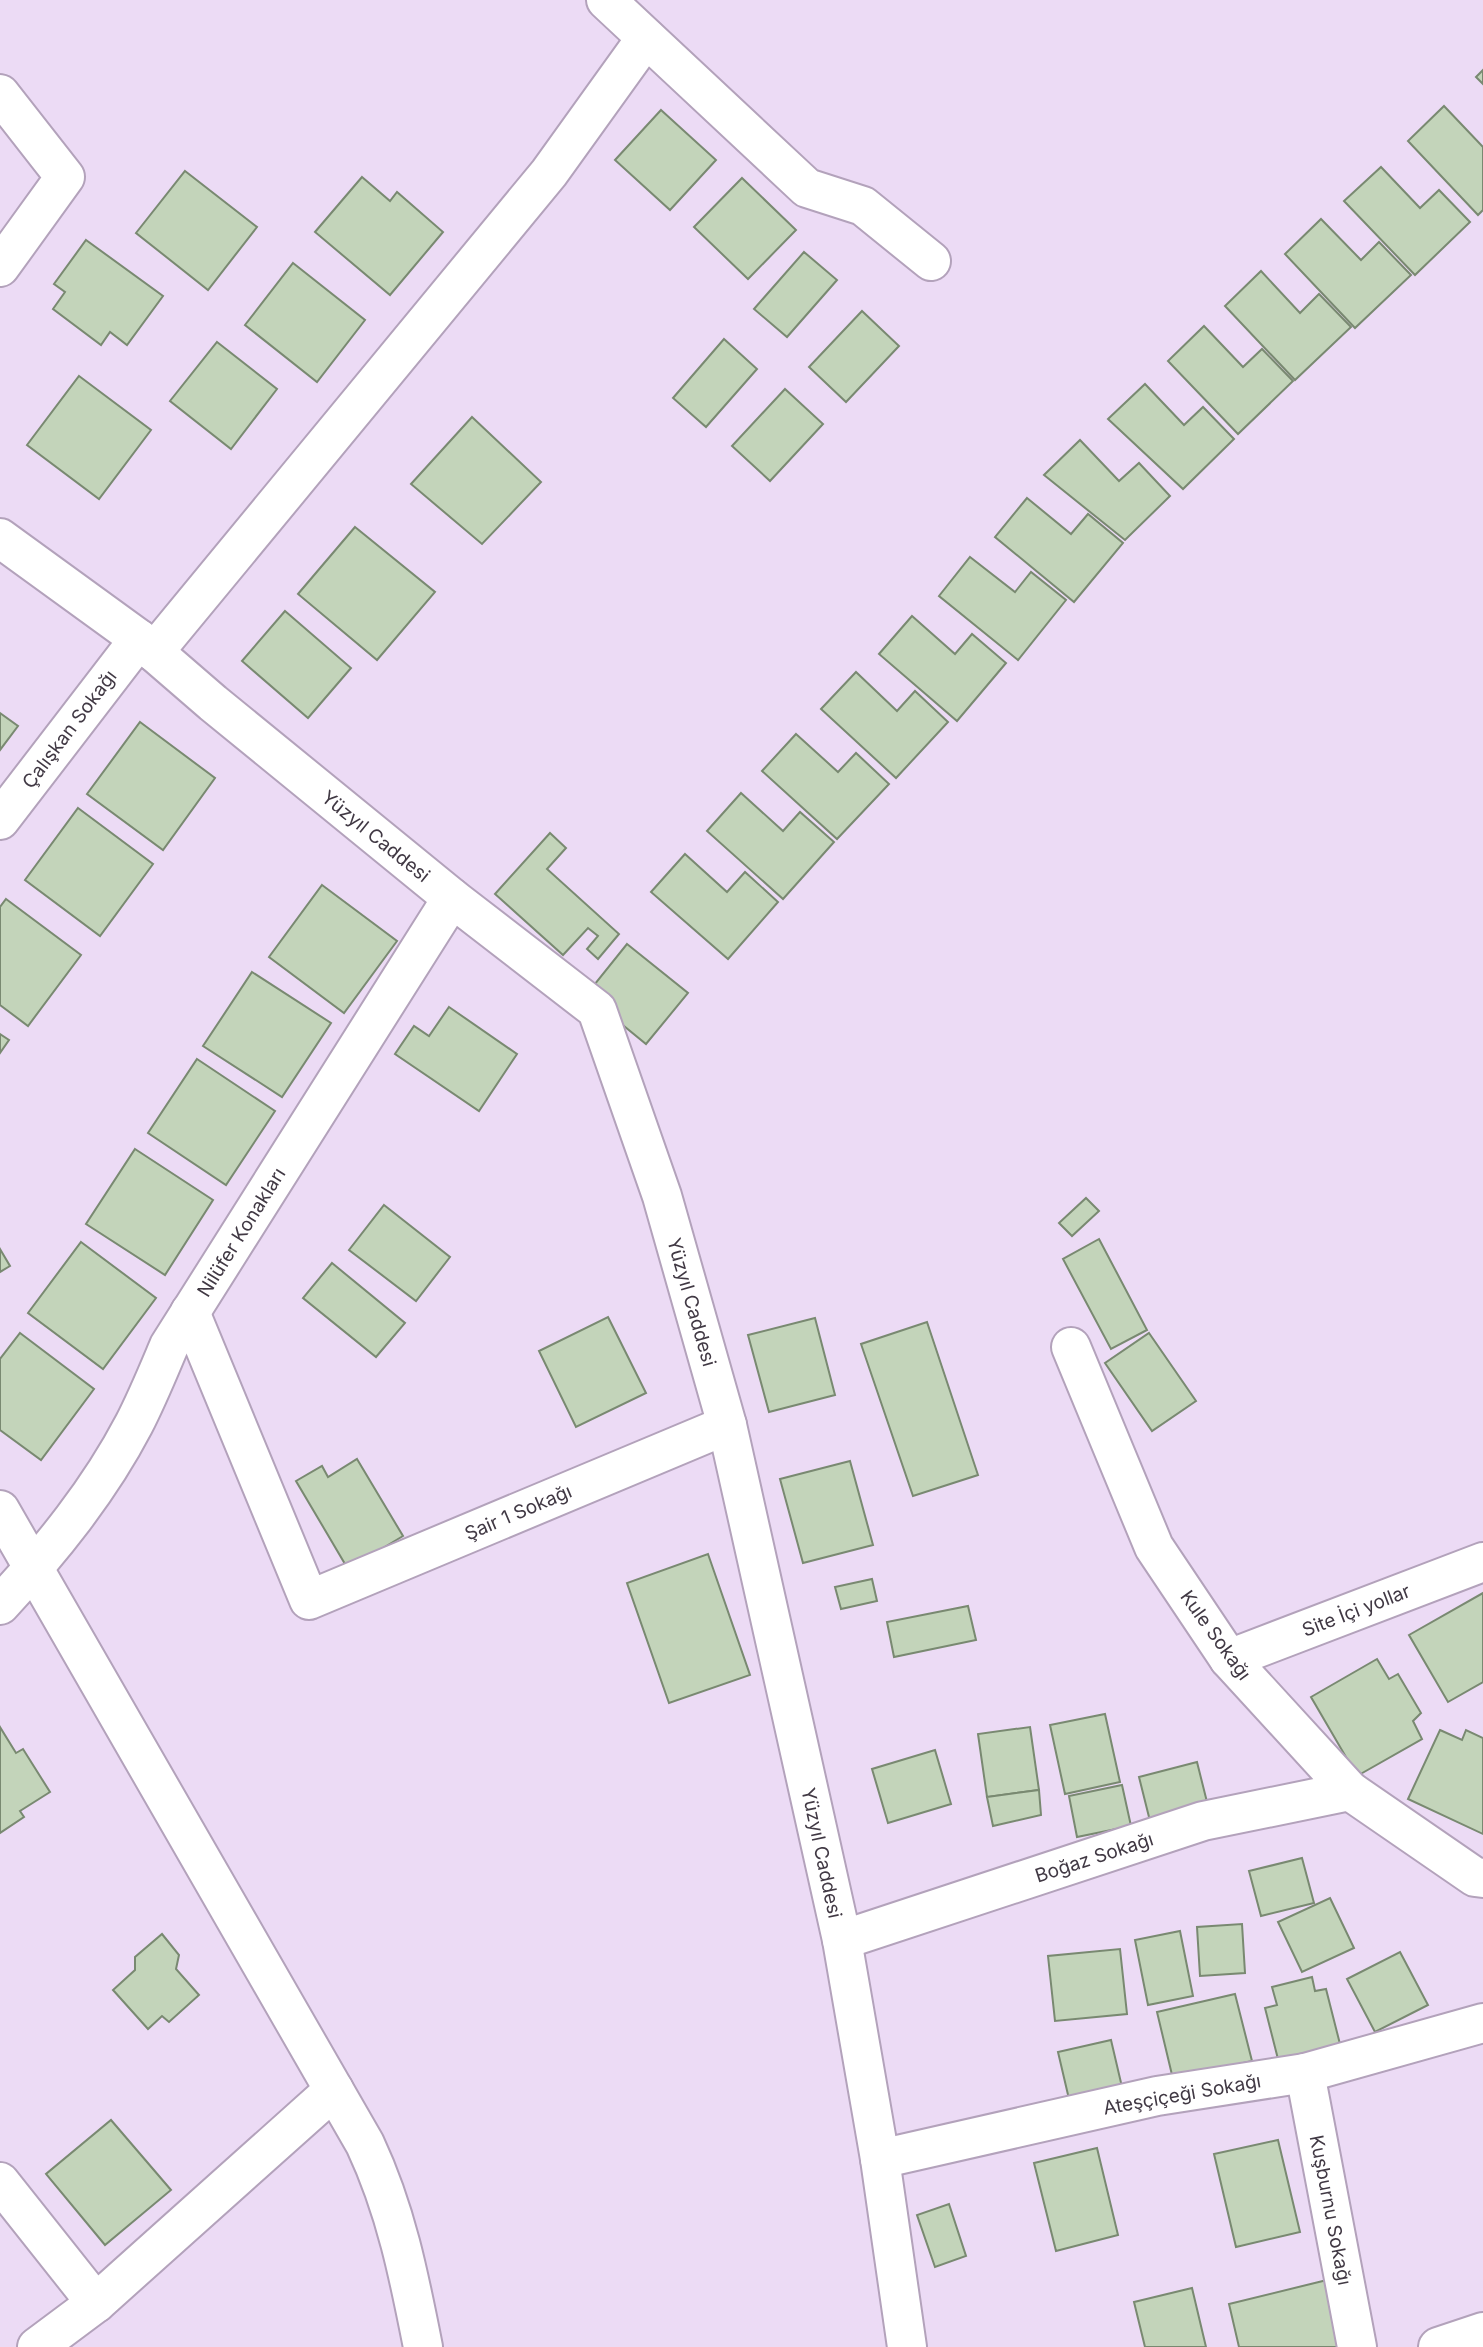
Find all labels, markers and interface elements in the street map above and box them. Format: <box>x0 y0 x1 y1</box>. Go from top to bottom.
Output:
street label: Çalışkan Sokağı <box>17 666 121 793</box>
street label: Yüzyıl Caddesi <box>317 786 434 887</box>
street label: Nilüfer Konakları <box>192 1163 290 1301</box>
street label: Yüzyıl Caddesi <box>662 1235 721 1369</box>
street label: Şair 1 Sokağı <box>461 1480 575 1545</box>
street label: Site İçi yollar <box>1299 1579 1413 1642</box>
street label: Kule Sokağı <box>1175 1586 1256 1685</box>
street label: Yüzyıl Caddesi <box>796 1786 847 1920</box>
street label: Boğaz Sokağı <box>1032 1828 1156 1887</box>
street label: Ateşçiçeği Sokağı <box>1101 2069 1263 2120</box>
street label: Kuşburnu Sokağı <box>1305 2133 1356 2287</box>

